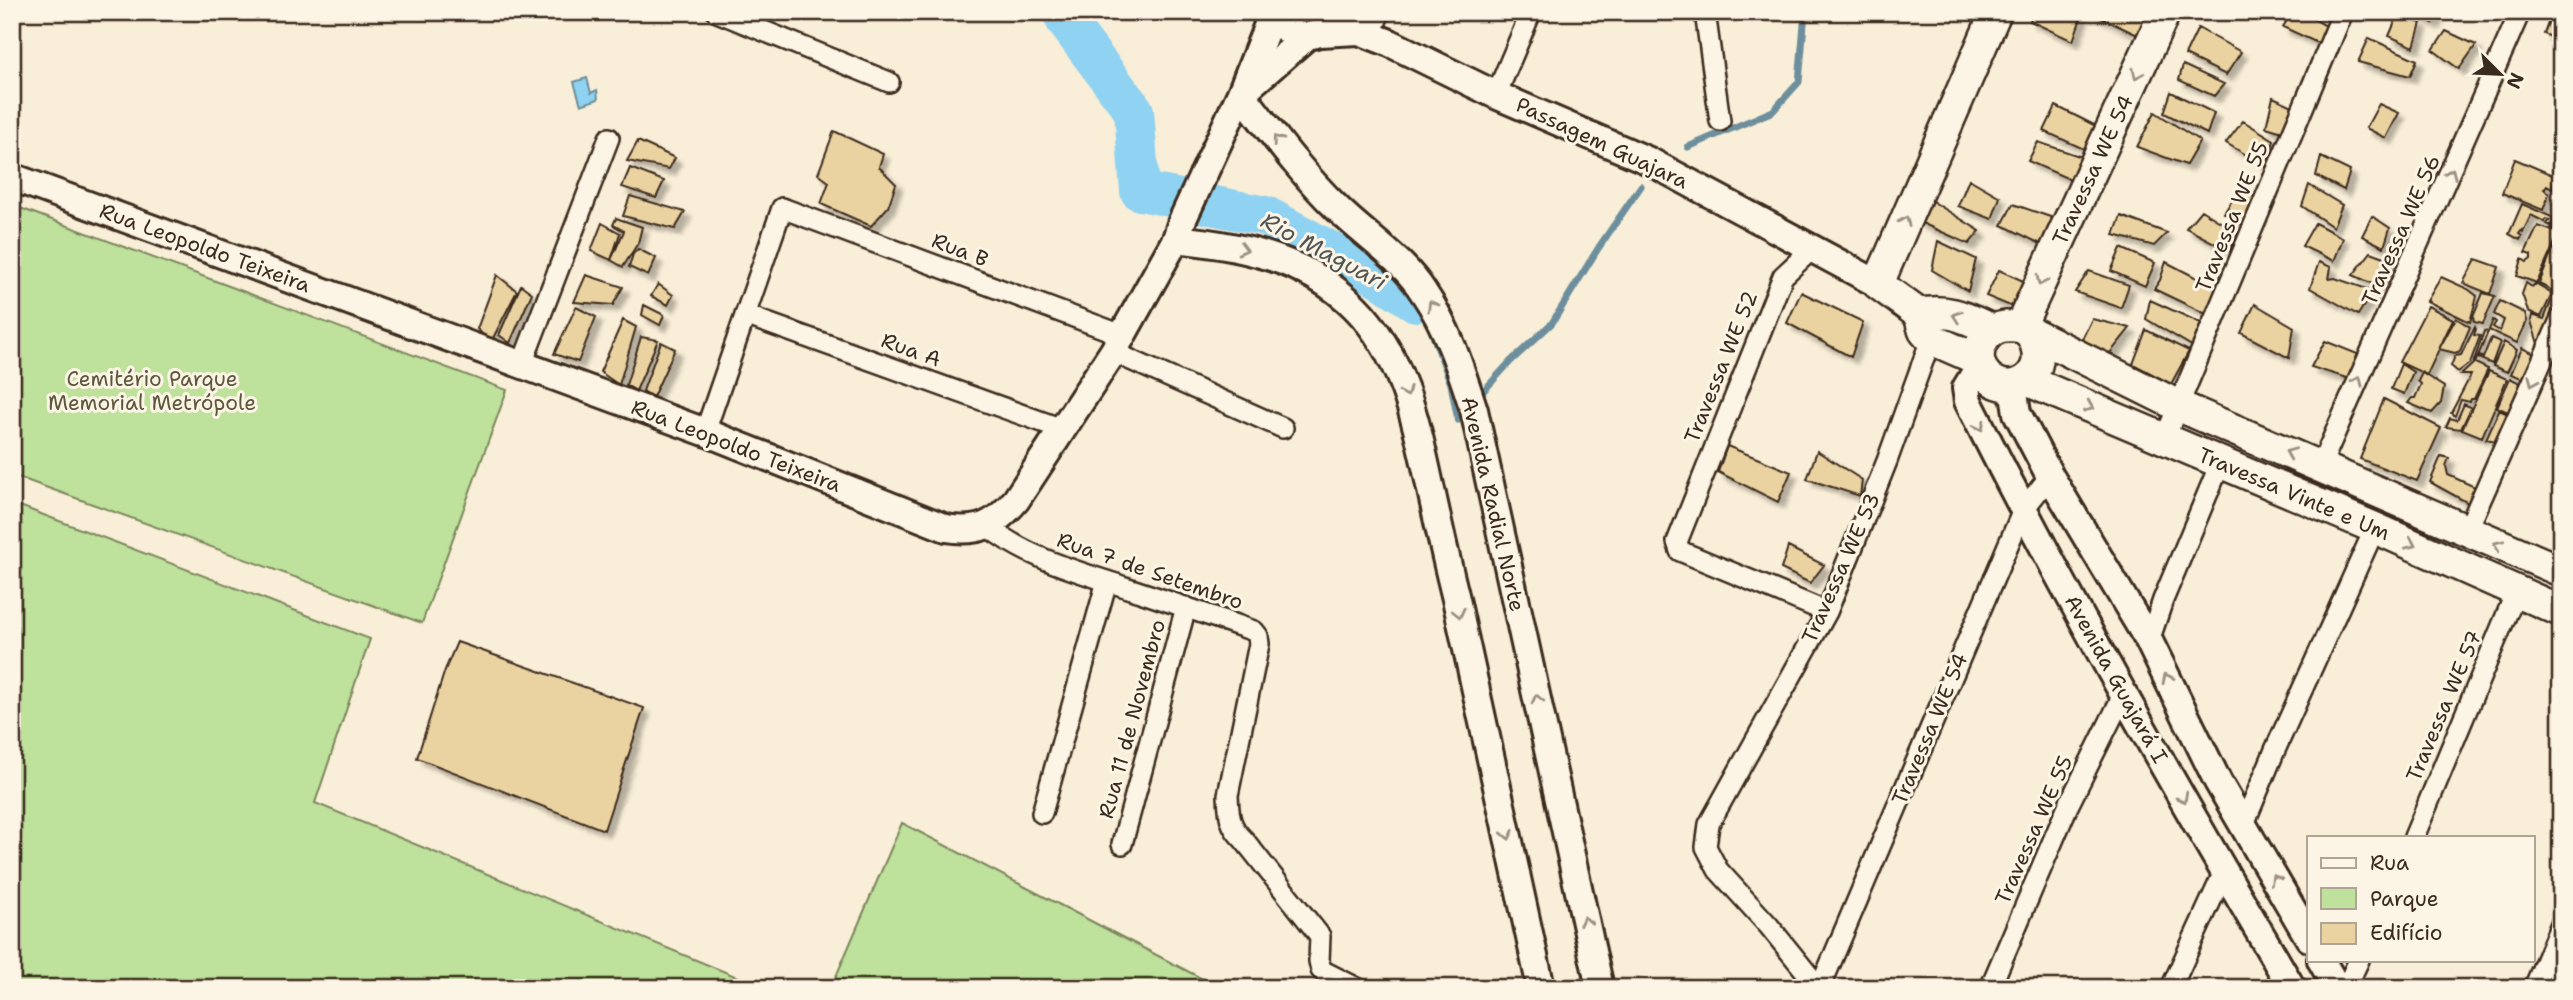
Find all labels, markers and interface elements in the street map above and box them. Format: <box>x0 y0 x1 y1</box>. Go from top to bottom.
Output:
north arrow <box>2464 38 2534 108</box>
one-way arrow <box>2131 67 2145 79</box>
text: N <box>2501 69 2530 93</box>
street label: Passagem Guajara <box>1511 91 1693 195</box>
street label: Travessa WE 54 <box>2046 91 2140 249</box>
one-way arrow <box>1273 135 1285 147</box>
street label: Travessa WE 55 <box>2189 138 2275 296</box>
street label: Travessa WE 56 <box>2355 150 2447 310</box>
one-way arrow <box>2443 168 2457 180</box>
street label: Rua Leopoldo Teixeira <box>96 197 314 299</box>
water label: Rio Maguari <box>1256 205 1393 297</box>
one-way arrow <box>1897 216 1911 228</box>
street label: Rua B <box>928 226 992 274</box>
one-way arrow <box>1237 241 1249 255</box>
one-way arrow <box>2035 273 2049 286</box>
street label: Travessa WE 52 <box>1678 287 1764 447</box>
one-way arrow <box>1427 300 1440 313</box>
one-way arrow <box>1951 309 1963 324</box>
street label: Rua A <box>877 326 945 374</box>
park label: Cemitério Parque Memorial Metrópole <box>48 365 256 417</box>
one-way arrow <box>2527 374 2541 386</box>
one-way arrow <box>2350 376 2364 388</box>
one-way arrow <box>1398 384 1412 397</box>
street label: Rua Leopoldo Teixeira <box>627 393 845 499</box>
street label: Avenida Radial Norte <box>1455 394 1531 614</box>
one-way arrow <box>2081 399 2094 413</box>
one-way arrow <box>1972 419 1986 431</box>
street label: Travessa Vinte e Um <box>2194 441 2394 547</box>
one-way arrow <box>2285 447 2297 461</box>
street label: Travessa WE 53 <box>1795 488 1887 648</box>
street label: Rua 7 de Setembro <box>1053 526 1247 616</box>
one-way arrow <box>2404 536 2416 550</box>
one-way arrow <box>2493 539 2505 553</box>
street label: Avenida Guajará I <box>2058 590 2174 768</box>
one-way arrow <box>1451 607 1465 619</box>
street label: Rua 11 de Novembro <box>1092 616 1172 822</box>
street label: Travessa WE 57 <box>2400 626 2488 786</box>
street label: Travessa WE 54 <box>1885 649 1975 809</box>
one-way arrow <box>2162 673 2176 686</box>
one-way arrow <box>1531 693 1545 705</box>
street label: Travessa WE 55 <box>1989 751 2079 909</box>
one-way arrow <box>2175 791 2188 803</box>
one-way arrow <box>1500 829 1515 841</box>
legend <box>2307 836 2534 962</box>
text: Rua <box>2370 849 2409 877</box>
one-way arrow <box>2270 873 2283 886</box>
text: Parque <box>2370 885 2439 913</box>
one-way arrow <box>1579 915 1593 927</box>
text: Edifício <box>2370 919 2442 947</box>

